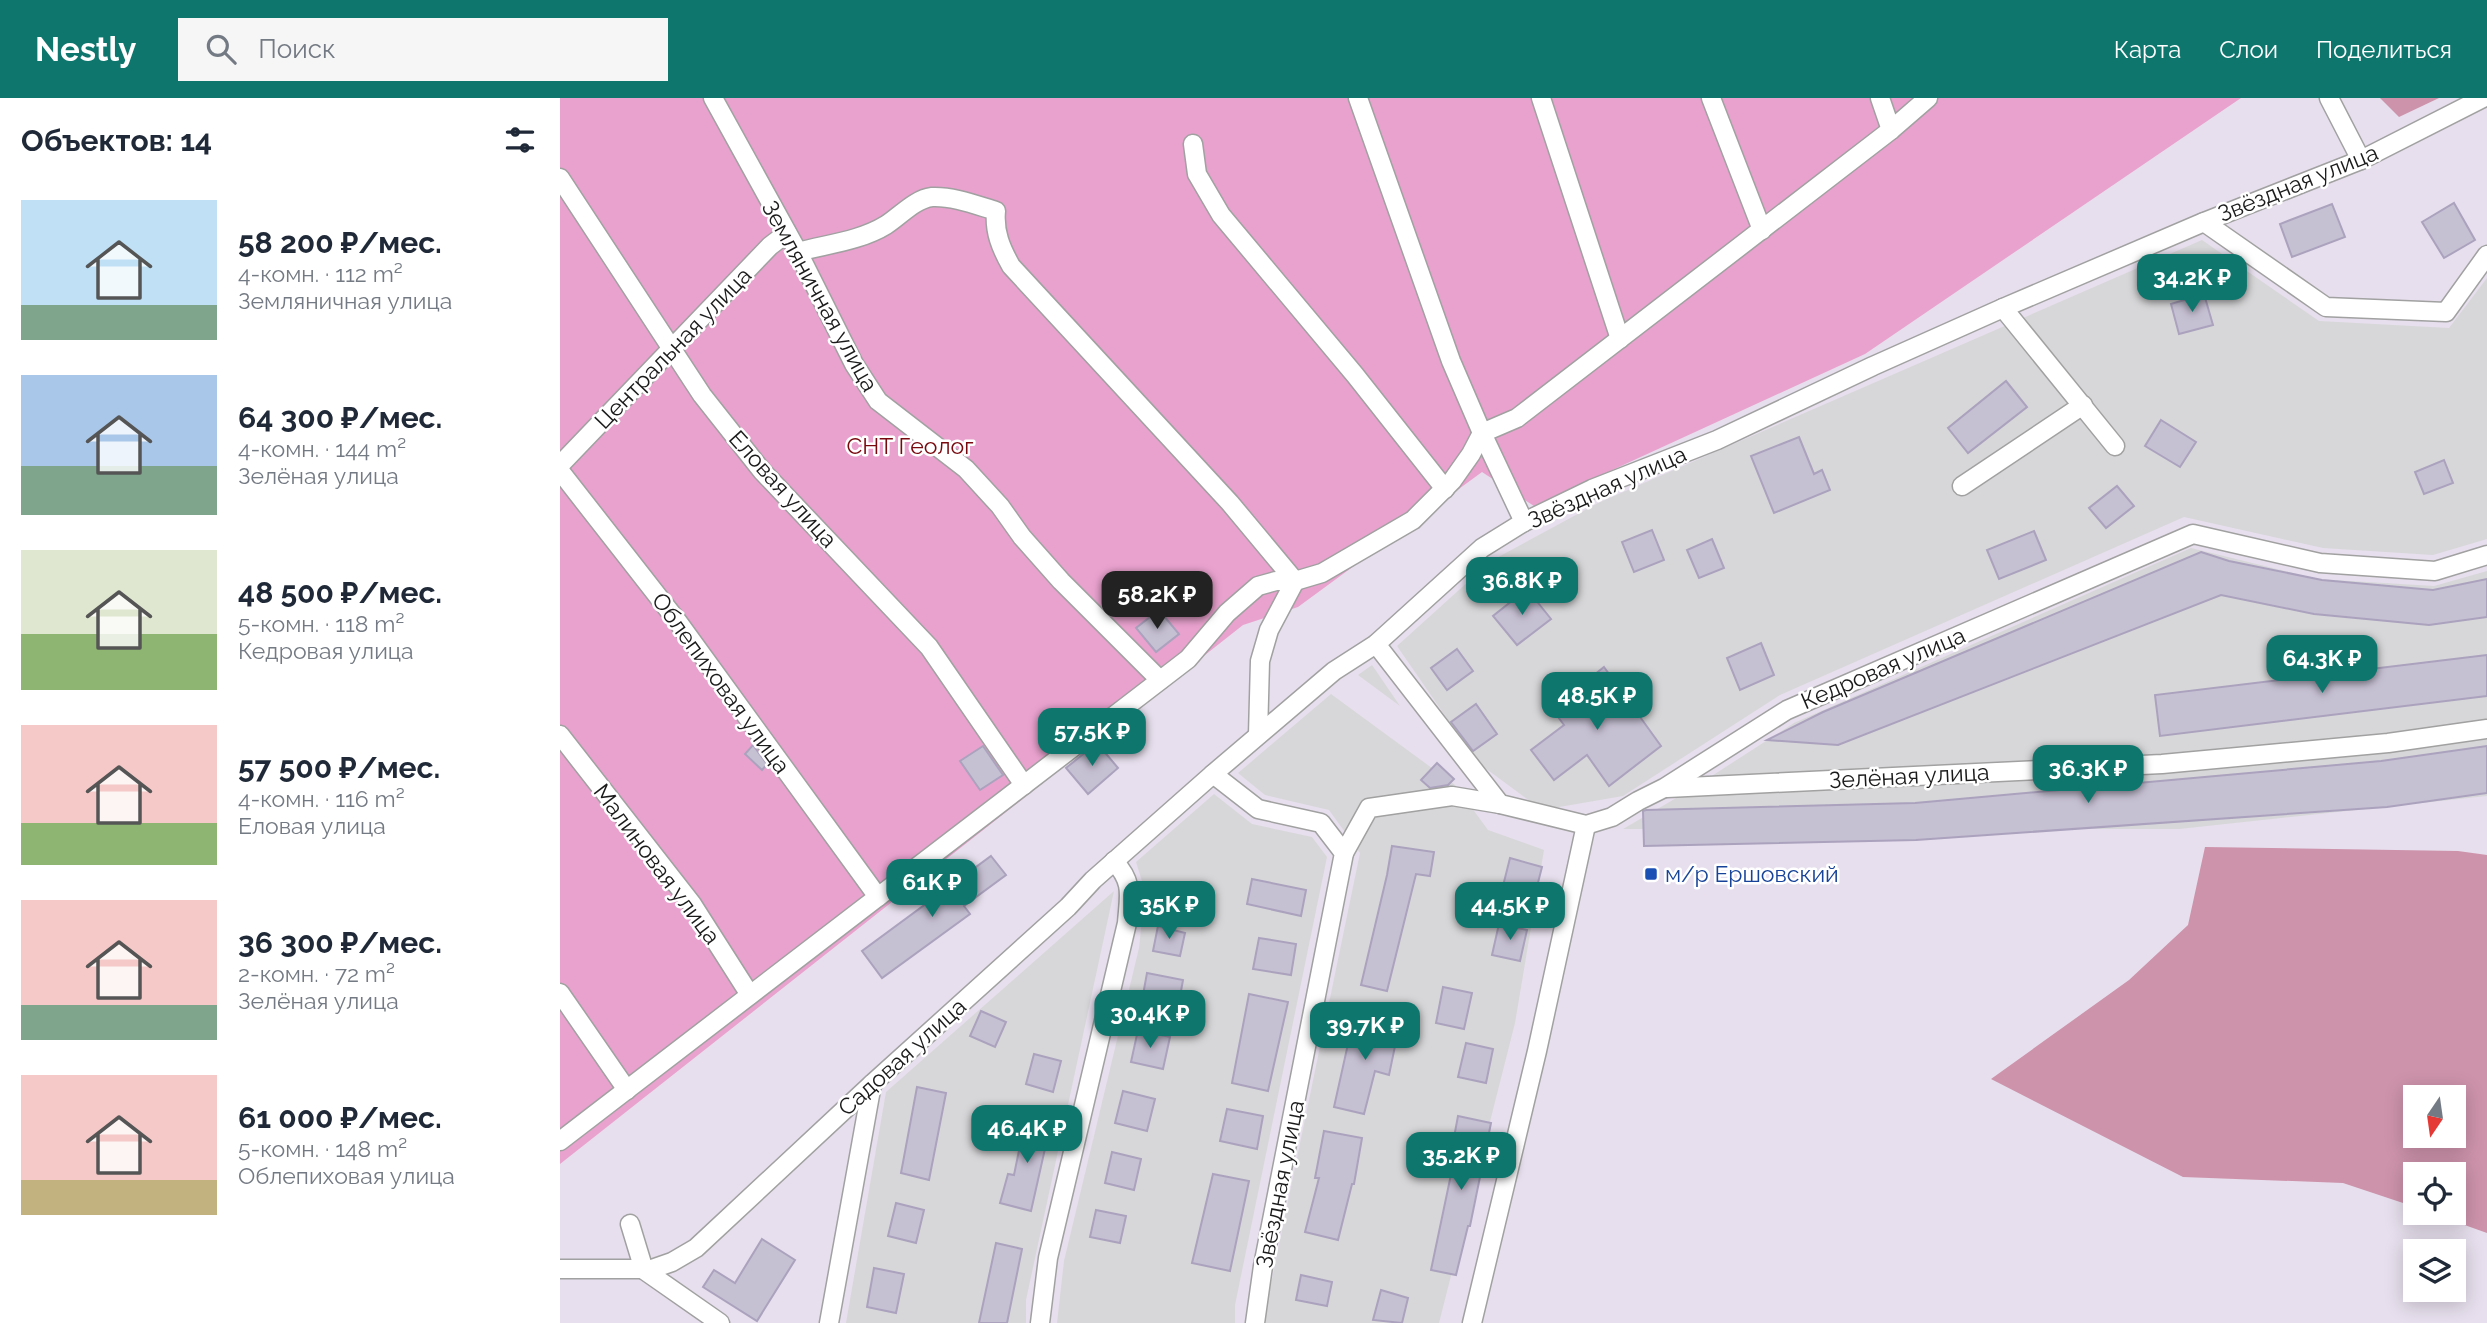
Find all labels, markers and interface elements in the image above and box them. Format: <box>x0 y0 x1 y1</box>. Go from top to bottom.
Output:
search box <box>178 18 668 81</box>
text: Nestly <box>35 30 136 69</box>
icon: search <box>202 30 240 68</box>
text: Поиск <box>258 34 336 64</box>
text: Карта <box>2114 35 2181 64</box>
text: Слои <box>2219 35 2278 64</box>
text: Поделиться <box>2316 35 2452 64</box>
icon: filters <box>501 121 539 159</box>
text: Объектов: 14 <box>21 123 212 158</box>
street label: Звёздная улица <box>2214 138 2382 227</box>
street label: Земляничная улица <box>757 196 884 396</box>
text: 58 200 ₽/мес. <box>238 225 442 260</box>
icon: home <box>77 228 161 312</box>
pin: 34.2K ₽ <box>2127 254 2257 314</box>
text: 4-комн. · 112 m² <box>238 260 403 287</box>
street label: Центральная улица <box>589 261 757 434</box>
text: 34.2K ₽ <box>2153 263 2231 290</box>
text: Земляничная улица <box>238 287 452 314</box>
text: 64 300 ₽/мес. <box>238 400 442 435</box>
icon: home <box>77 403 161 487</box>
street label: Еловая улица <box>724 425 843 553</box>
park label: СНТ Геолог <box>846 432 974 459</box>
text: 4-комн. · 144 m² <box>238 435 406 462</box>
street label: Звёздная улица <box>1523 440 1690 534</box>
text: Зелёная улица <box>238 462 399 489</box>
pin: 36.8K ₽ <box>1457 558 1587 617</box>
text: 36.8K ₽ <box>1482 566 1562 593</box>
pin: 58.2K ₽ <box>1092 572 1222 631</box>
text: 48 500 ₽/мес. <box>238 575 442 610</box>
icon: home <box>77 578 161 662</box>
text: 58.2K ₽ <box>1118 580 1196 607</box>
street label: Облепиховая улица <box>647 587 796 778</box>
text: 5-комн. · 118 m² <box>238 610 404 637</box>
street label: Кедровая улица <box>1797 621 1969 714</box>
pin: 64.3K ₽ <box>2257 636 2387 695</box>
text: Кедровая улица <box>238 637 414 664</box>
text: 64.3K ₽ <box>2282 644 2362 671</box>
pin: 48.5K ₽ <box>1532 672 1662 732</box>
text: 48.5K ₽ <box>1558 681 1636 708</box>
pin: 57.5K ₽ <box>1027 708 1157 768</box>
text: 57.5K ₽ <box>1054 717 1130 744</box>
pin: 36.3K ₽ <box>2023 746 2153 805</box>
text: 57 500 ₽/мес. <box>238 750 440 785</box>
icon: home <box>77 753 161 837</box>
text: 36.3K ₽ <box>2049 754 2127 781</box>
street label: Зелёная улица <box>1828 758 1990 793</box>
street label: Малиновая улица <box>588 778 726 949</box>
text: 4-комн. · 116 m² <box>238 785 405 812</box>
text: Еловая улица <box>238 812 386 839</box>
pin: 61K ₽ <box>883 860 981 919</box>
place label: м/р Ершовский <box>1665 860 1839 887</box>
marker: м/р Ершовский <box>1643 866 1659 882</box>
text: 61K ₽ <box>902 868 962 895</box>
pin: 35K ₽ <box>1120 882 1218 941</box>
pin: 44.5K ₽ <box>1445 882 1575 942</box>
text: 35K ₽ <box>1139 890 1199 917</box>
text: 44.5K ₽ <box>1471 891 1549 918</box>
text: 36 300 ₽/мес. <box>238 925 442 960</box>
icon: home <box>77 928 161 1012</box>
text: 2-комн. · 72 m² <box>238 960 395 987</box>
text: Зелёная улица <box>238 987 399 1014</box>
pin: 30.4K ₽ <box>1085 990 1215 1050</box>
street label: Садовая улица <box>832 992 971 1121</box>
text: 30.4K ₽ <box>1110 999 1190 1026</box>
pin: 39.7K ₽ <box>1300 1002 1430 1062</box>
text: 39.7K ₽ <box>1326 1011 1404 1038</box>
north arrow <box>2403 1085 2466 1148</box>
map controls <box>2403 1085 2466 1302</box>
street label: Звёздная улица <box>1250 1098 1309 1270</box>
text: 61 000 ₽/мес. <box>238 1100 442 1135</box>
icon: home <box>77 1103 161 1187</box>
pin: 46.4K ₽ <box>962 1105 1092 1165</box>
text: 46.4K ₽ <box>987 1114 1067 1141</box>
pin: 35.2K ₽ <box>1396 1132 1526 1192</box>
text: 5-комн. · 148 m² <box>238 1135 407 1162</box>
text: 35.2K ₽ <box>1422 1141 1500 1168</box>
text: Облепиховая улица <box>238 1162 455 1189</box>
button: locate <box>2403 1162 2466 1225</box>
button: layers <box>2403 1239 2466 1302</box>

